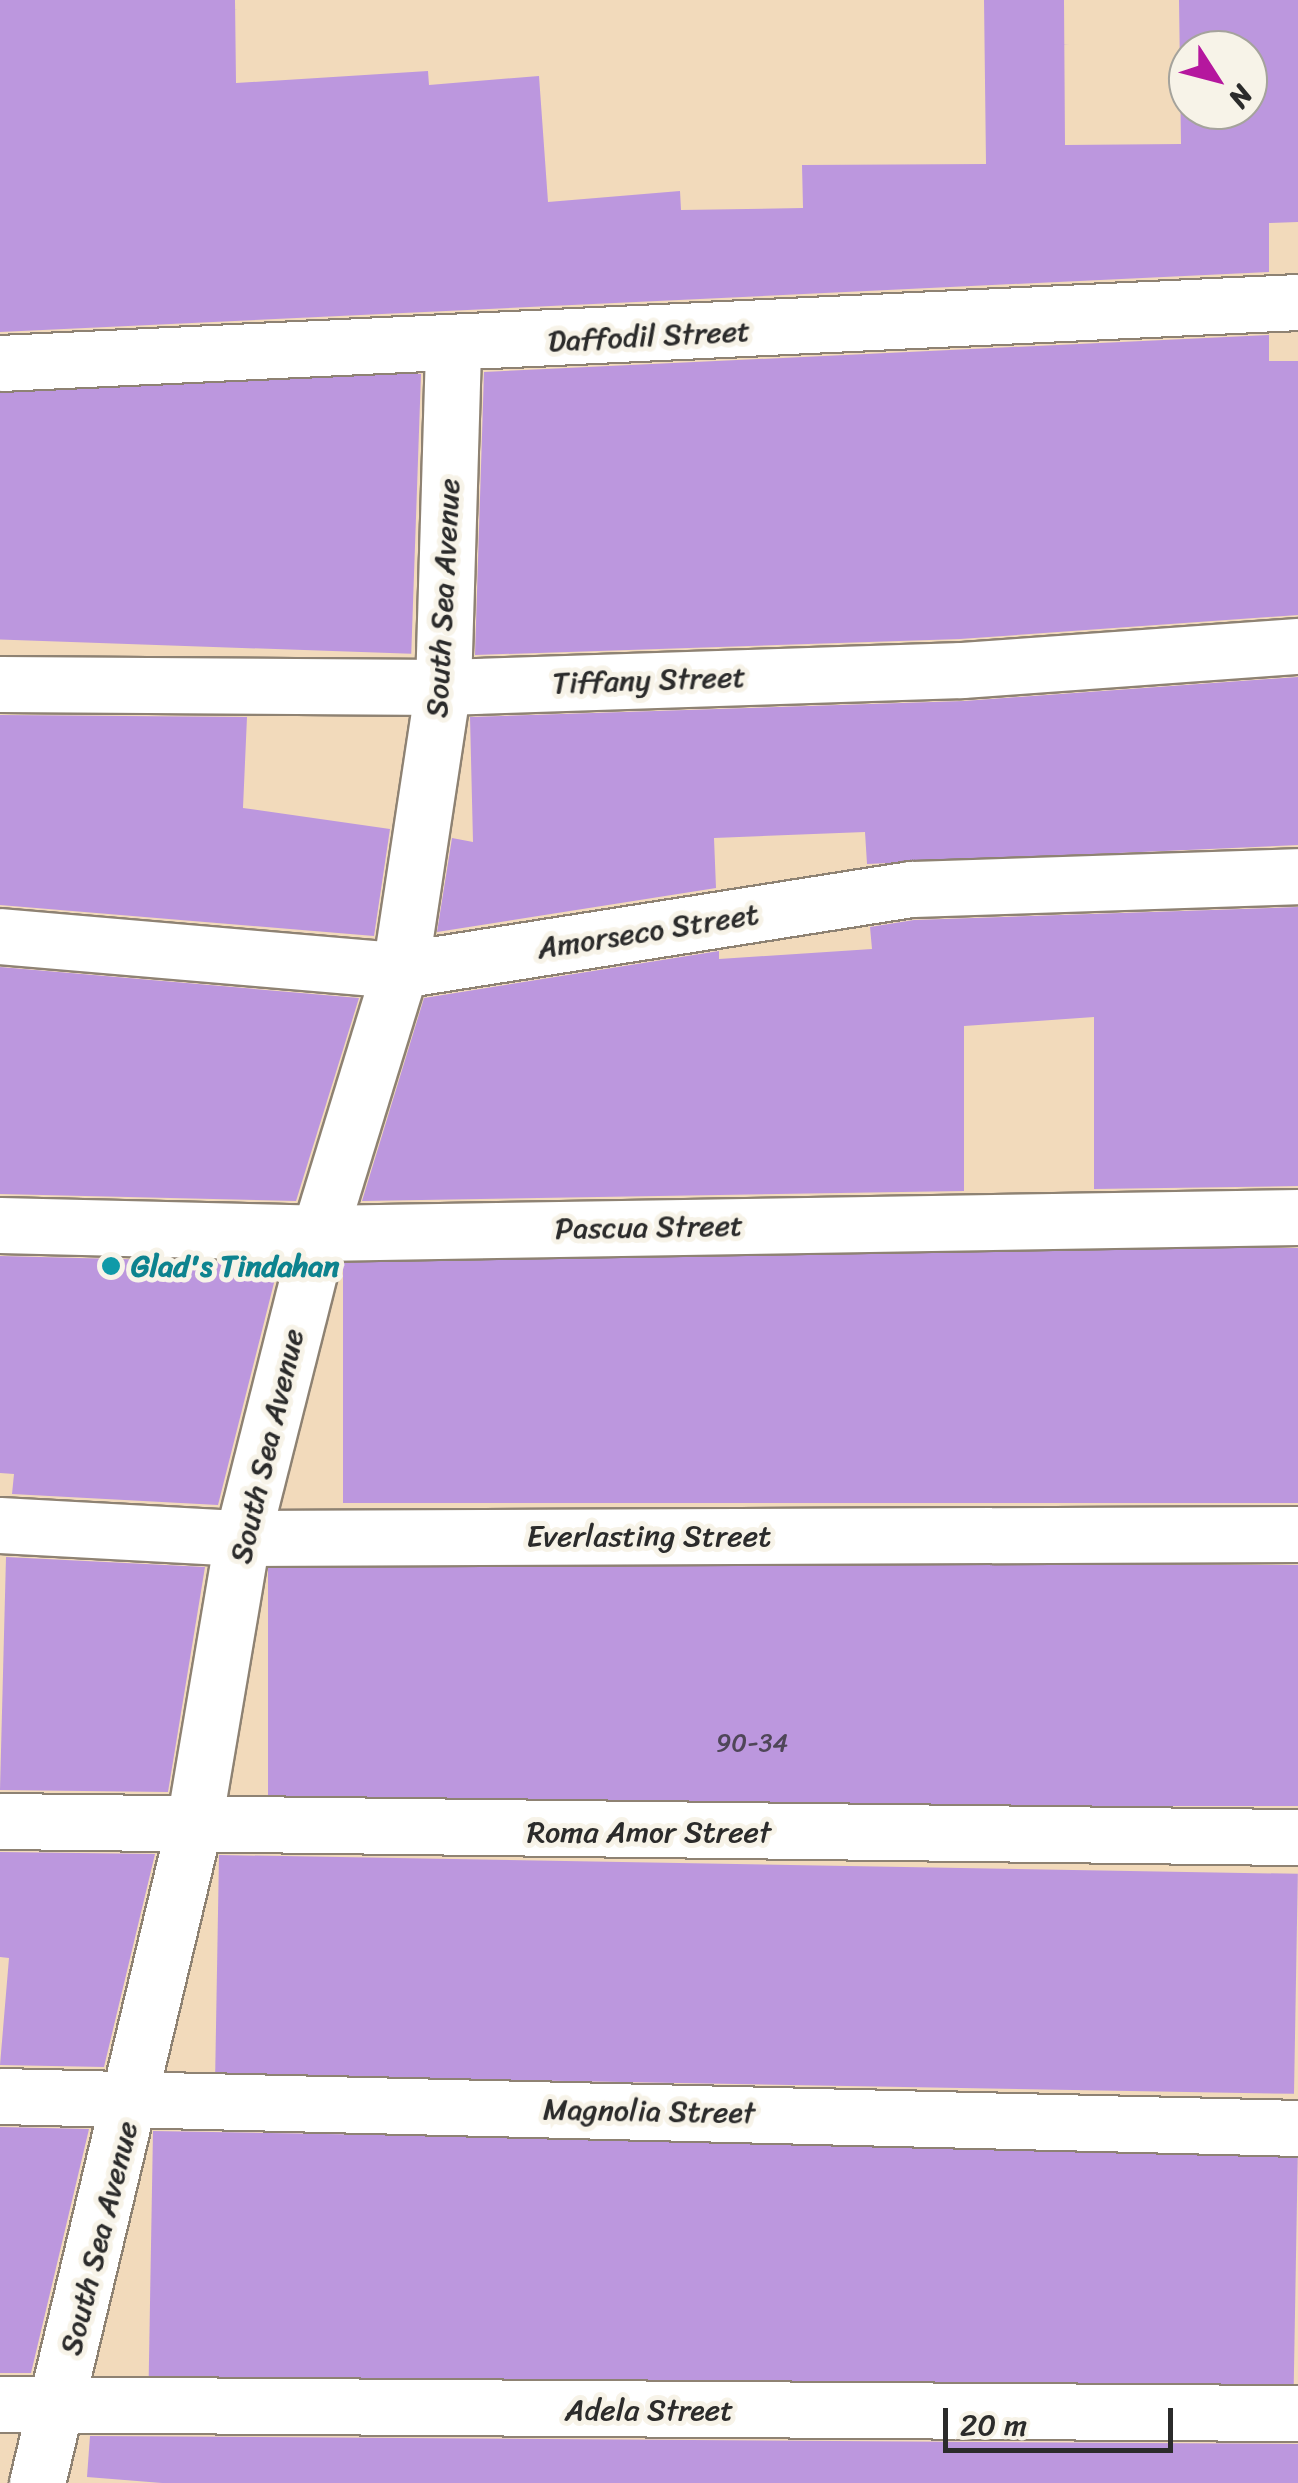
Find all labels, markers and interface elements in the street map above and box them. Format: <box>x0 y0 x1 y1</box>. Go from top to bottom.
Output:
north arrow <box>1168 30 1268 130</box>
text: N <box>1216 75 1267 119</box>
street label: Daffodil Street <box>547 313 751 359</box>
street label: South Sea Avenue <box>419 477 467 719</box>
street label: Tiffany Street <box>552 659 746 701</box>
street label: Amorseco Street <box>535 896 761 966</box>
street label: Pascua Street <box>555 1207 743 1247</box>
place label: Glad's Tindahan <box>131 1248 339 1284</box>
marker: Glad's Tindahan <box>100 1255 122 1277</box>
street label: South Sea Avenue <box>223 1325 311 1567</box>
street label: Everlasting Street <box>527 1518 771 1554</box>
house number: 90-34 <box>716 1728 788 1758</box>
street label: Roma Amor Street <box>527 1814 771 1850</box>
street label: Magnolia Street <box>542 2091 756 2131</box>
street label: South Sea Avenue <box>53 2117 145 2359</box>
scale bar <box>948 2388 1178 2450</box>
street label: Adela Street <box>564 2392 734 2428</box>
text: 20 m <box>960 2398 1027 2452</box>

